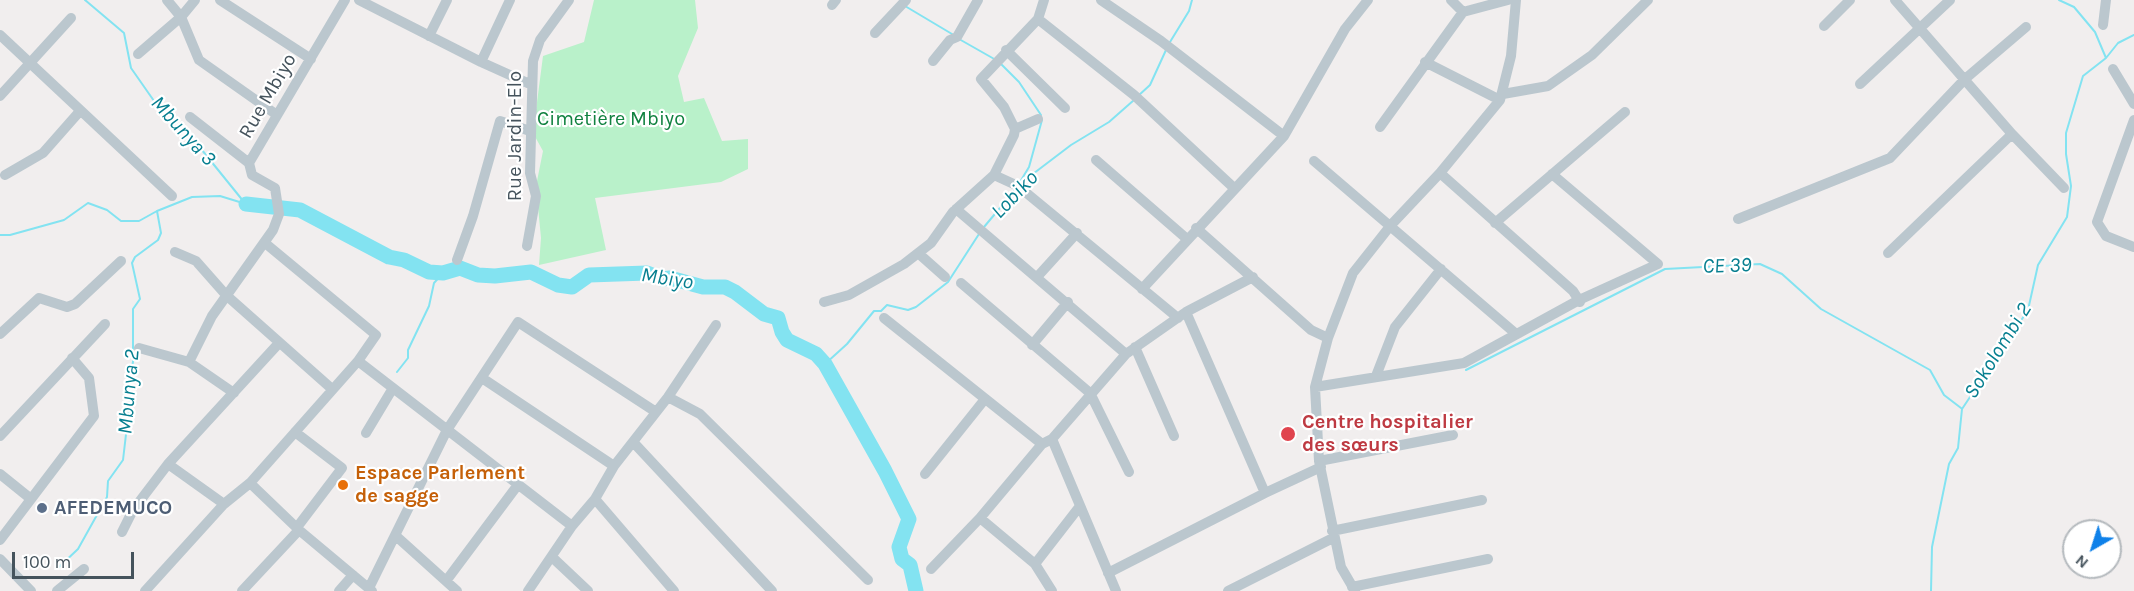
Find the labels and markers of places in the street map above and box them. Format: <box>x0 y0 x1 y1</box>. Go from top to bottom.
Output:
place label: Centre hospitalier des sœurs <box>1302 410 1473 457</box>
marker: Centre hospitalier des sœurs <box>1279 425 1297 443</box>
place label: Espace Parlement de sagge <box>355 461 525 508</box>
marker: Espace Parlement de sagge <box>336 478 350 492</box>
place label: AFEDEMUCO <box>54 496 172 520</box>
marker: AFEDEMUCO <box>35 501 49 515</box>

